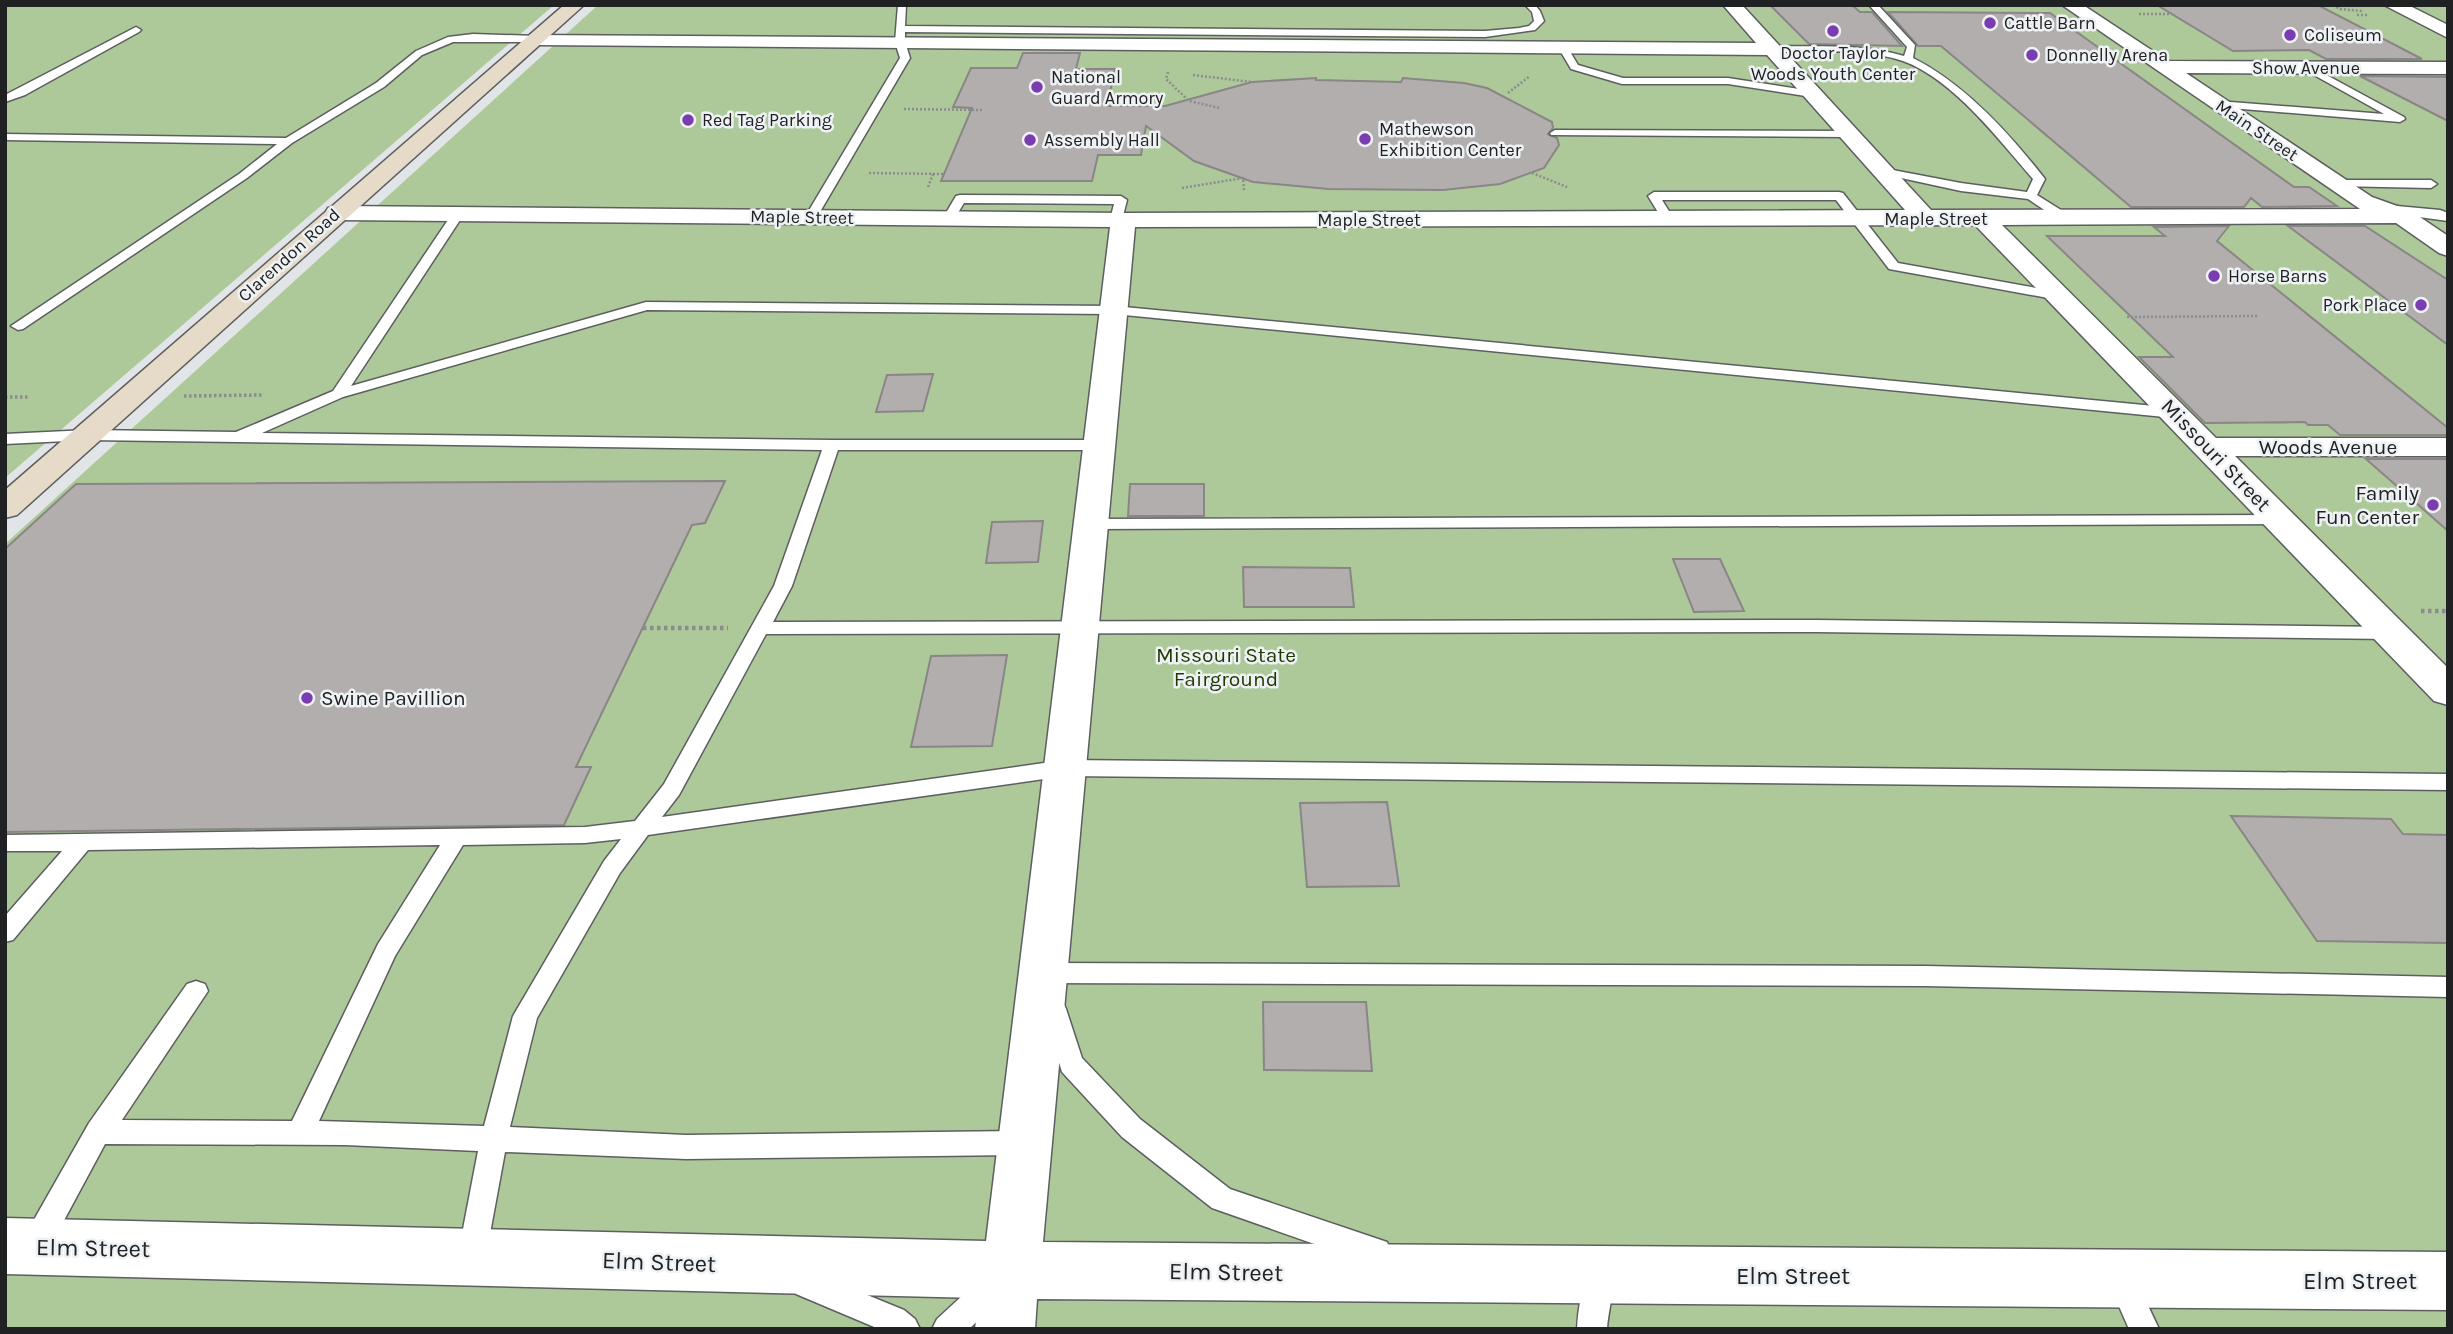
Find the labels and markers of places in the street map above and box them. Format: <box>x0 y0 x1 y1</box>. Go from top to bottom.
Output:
place label: Cattle Barn <box>2004 12 2096 34</box>
marker: Cattle Barn <box>1982 15 1998 31</box>
marker: Doctor Taylor Woods Youth Center <box>1825 23 1841 39</box>
place label: Coliseum <box>2304 24 2382 46</box>
marker: Coliseum <box>2282 27 2298 43</box>
place label: Doctor Taylor Woods Youth Center <box>1751 42 1916 85</box>
place label: Donnelly Arena <box>2046 44 2168 66</box>
marker: Donnelly Arena <box>2024 47 2040 63</box>
place label: National Guard Armory <box>1051 66 1164 109</box>
marker: National Guard Armory <box>1029 79 1045 95</box>
place label: Red Tag Parking <box>702 109 832 131</box>
marker: Red Tag Parking <box>680 112 696 128</box>
place label: Mathewson Exhibition Center <box>1379 118 1522 161</box>
place label: Assembly Hall <box>1044 129 1160 151</box>
marker: Mathewson Exhibition Center <box>1357 131 1373 147</box>
marker: Assembly Hall <box>1022 132 1038 148</box>
place label: Horse Barns <box>2228 265 2327 287</box>
marker: Horse Barns <box>2206 268 2222 284</box>
place label: Pork Place <box>2323 294 2407 316</box>
marker: Pork Place <box>2413 297 2429 313</box>
place label: Family Fun Center <box>2316 481 2419 529</box>
marker: Family Fun Center <box>2425 497 2441 513</box>
place label: Swine Pavillion <box>321 686 466 710</box>
marker: Swine Pavillion <box>299 690 315 706</box>

